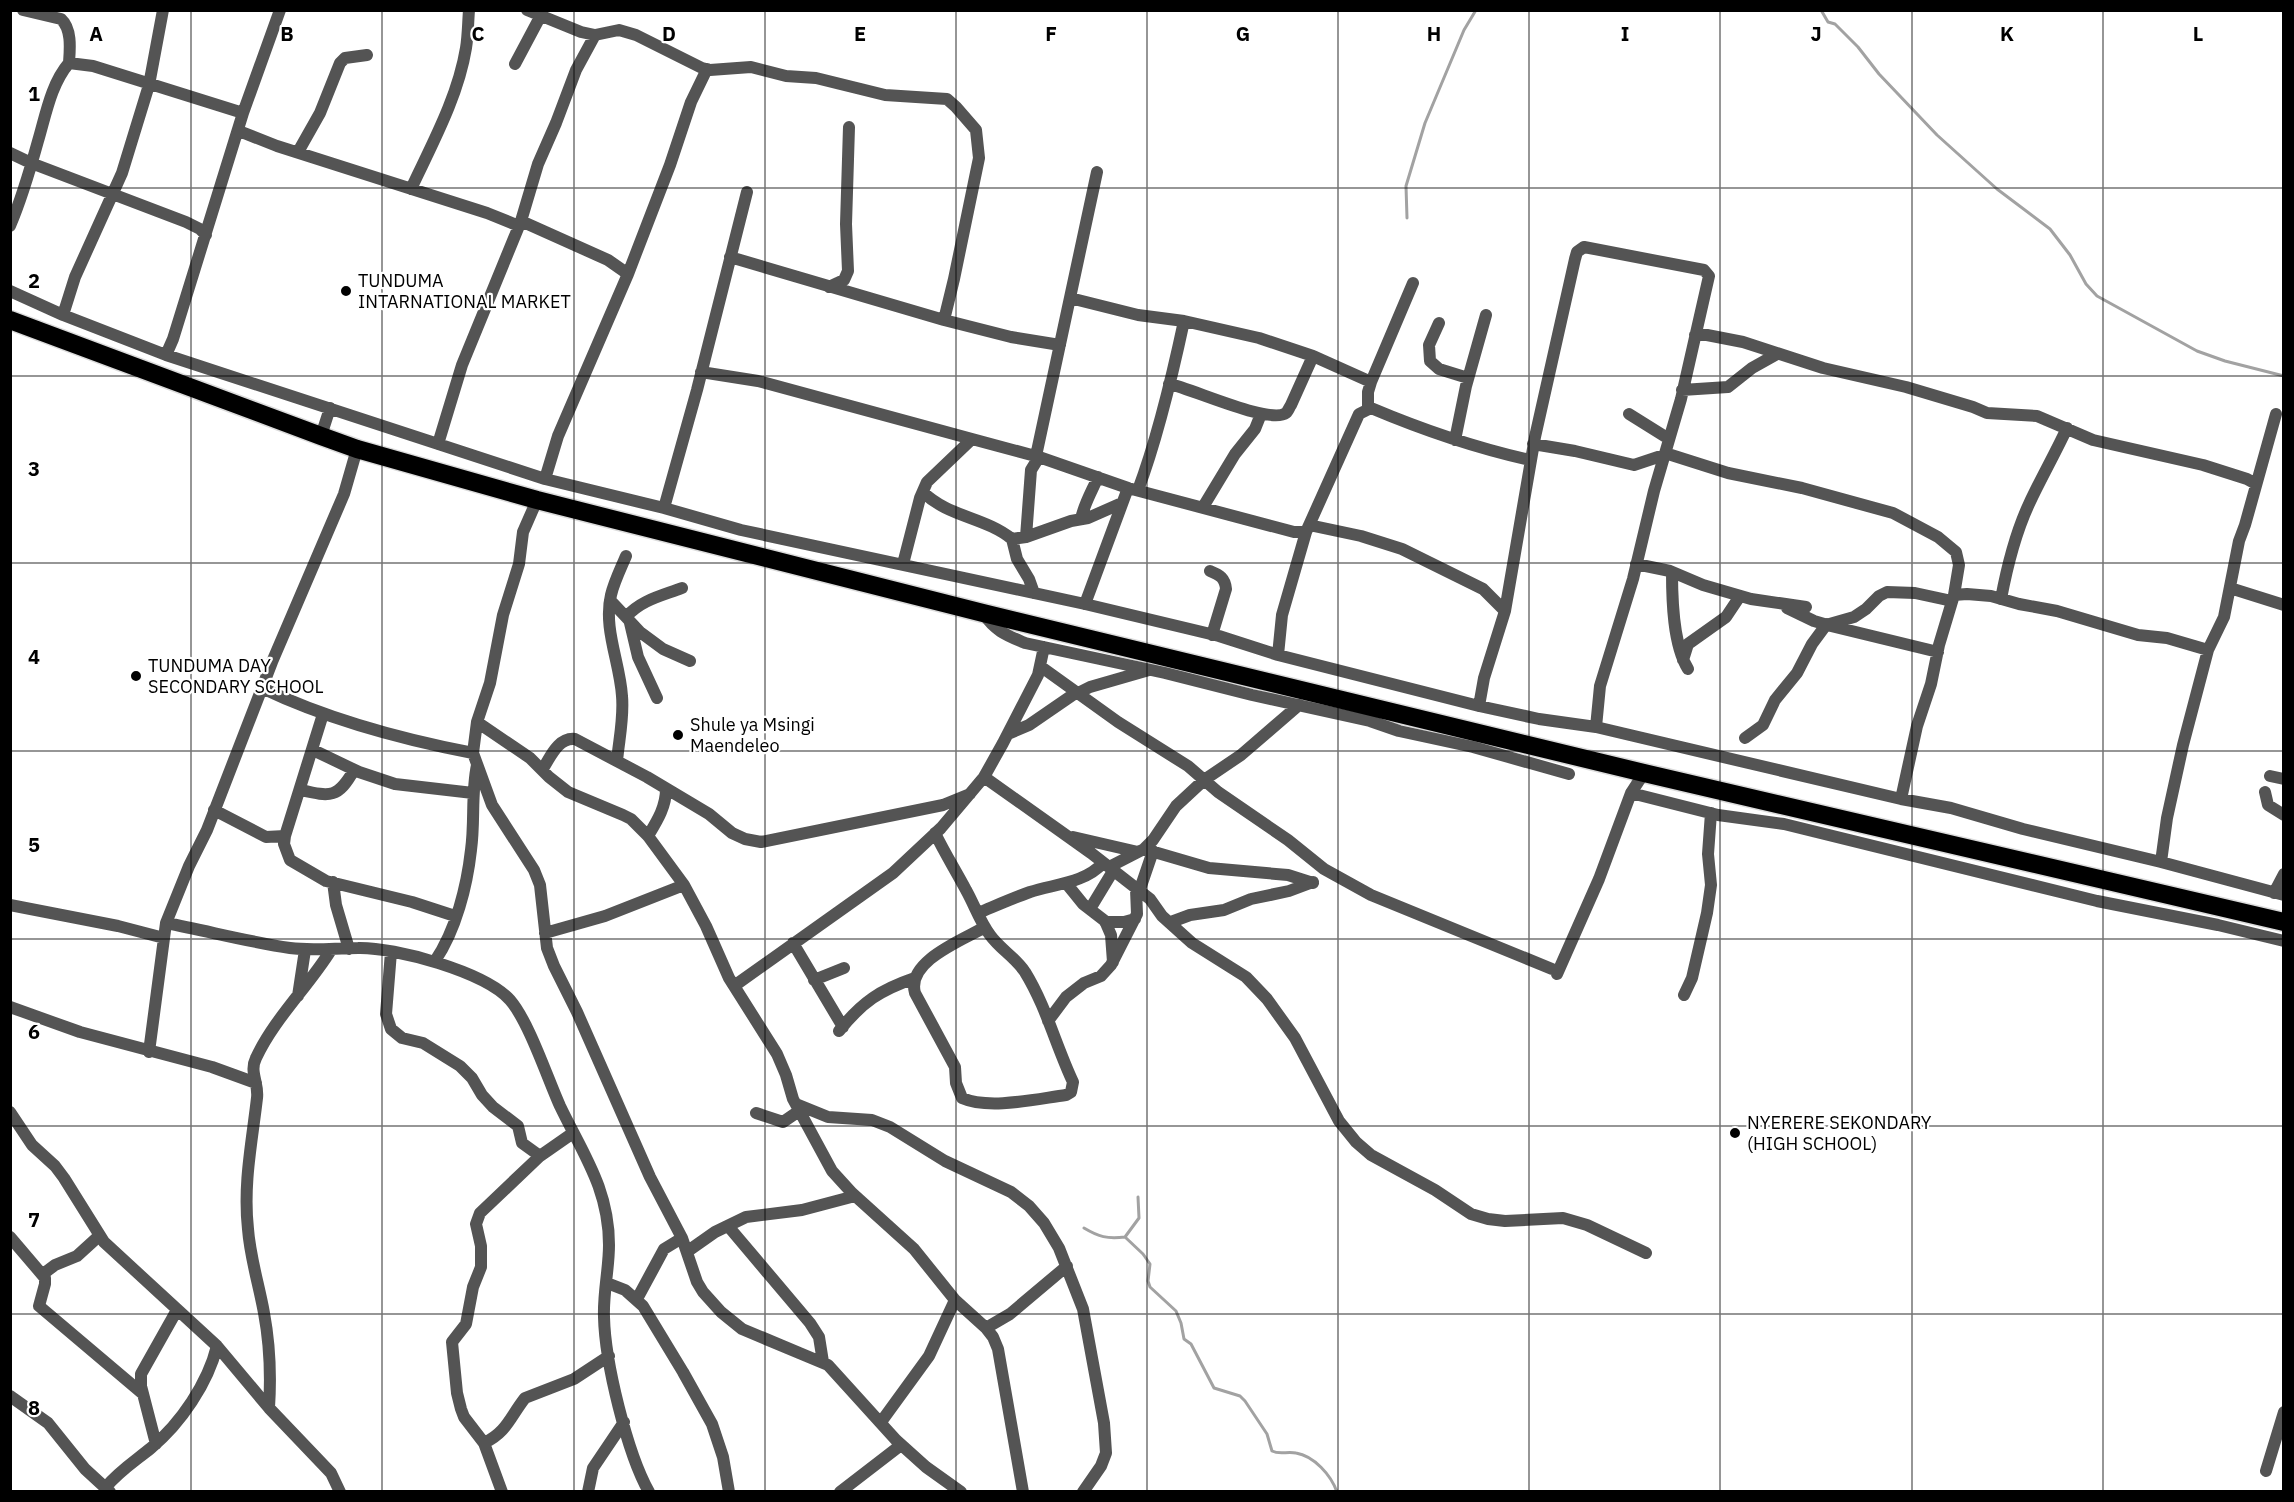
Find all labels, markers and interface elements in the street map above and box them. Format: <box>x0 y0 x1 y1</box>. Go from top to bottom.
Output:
text: A <box>89 20 103 47</box>
text: B <box>280 20 294 47</box>
text: C <box>471 20 485 47</box>
text: D <box>662 20 676 47</box>
text: E <box>854 20 866 47</box>
text: F <box>1045 20 1057 47</box>
text: G <box>1236 20 1250 47</box>
text: H <box>1427 20 1441 47</box>
text: I <box>1621 20 1629 47</box>
text: J <box>1810 20 1822 47</box>
text: K <box>2000 20 2014 47</box>
text: L <box>2193 20 2203 47</box>
text: 1 <box>28 80 40 107</box>
text: 2 <box>28 267 40 294</box>
place label: TUNDUMA INTARNATIONAL MARKET <box>358 269 571 313</box>
marker: TUNDUMA INTARNATIONAL MARKET <box>339 284 353 298</box>
text: 3 <box>28 455 40 482</box>
text: 4 <box>28 643 40 670</box>
place label: TUNDUMA DAY SECONDARY SCHOOL <box>148 654 323 698</box>
marker: TUNDUMA DAY SECONDARY SCHOOL <box>129 669 143 683</box>
place label: Shule ya Msingi Maendeleo <box>690 713 815 757</box>
marker: Shule ya Msingi Maendeleo <box>671 728 685 742</box>
text: 5 <box>28 831 40 858</box>
text: 6 <box>28 1018 40 1045</box>
place label: NYERERE SEKONDARY (HIGH SCHOOL) <box>1747 1111 1932 1155</box>
marker: NYERERE SEKONDARY (HIGH SCHOOL) <box>1728 1126 1742 1140</box>
text: 7 <box>28 1206 40 1233</box>
text: 8 <box>28 1394 40 1421</box>

